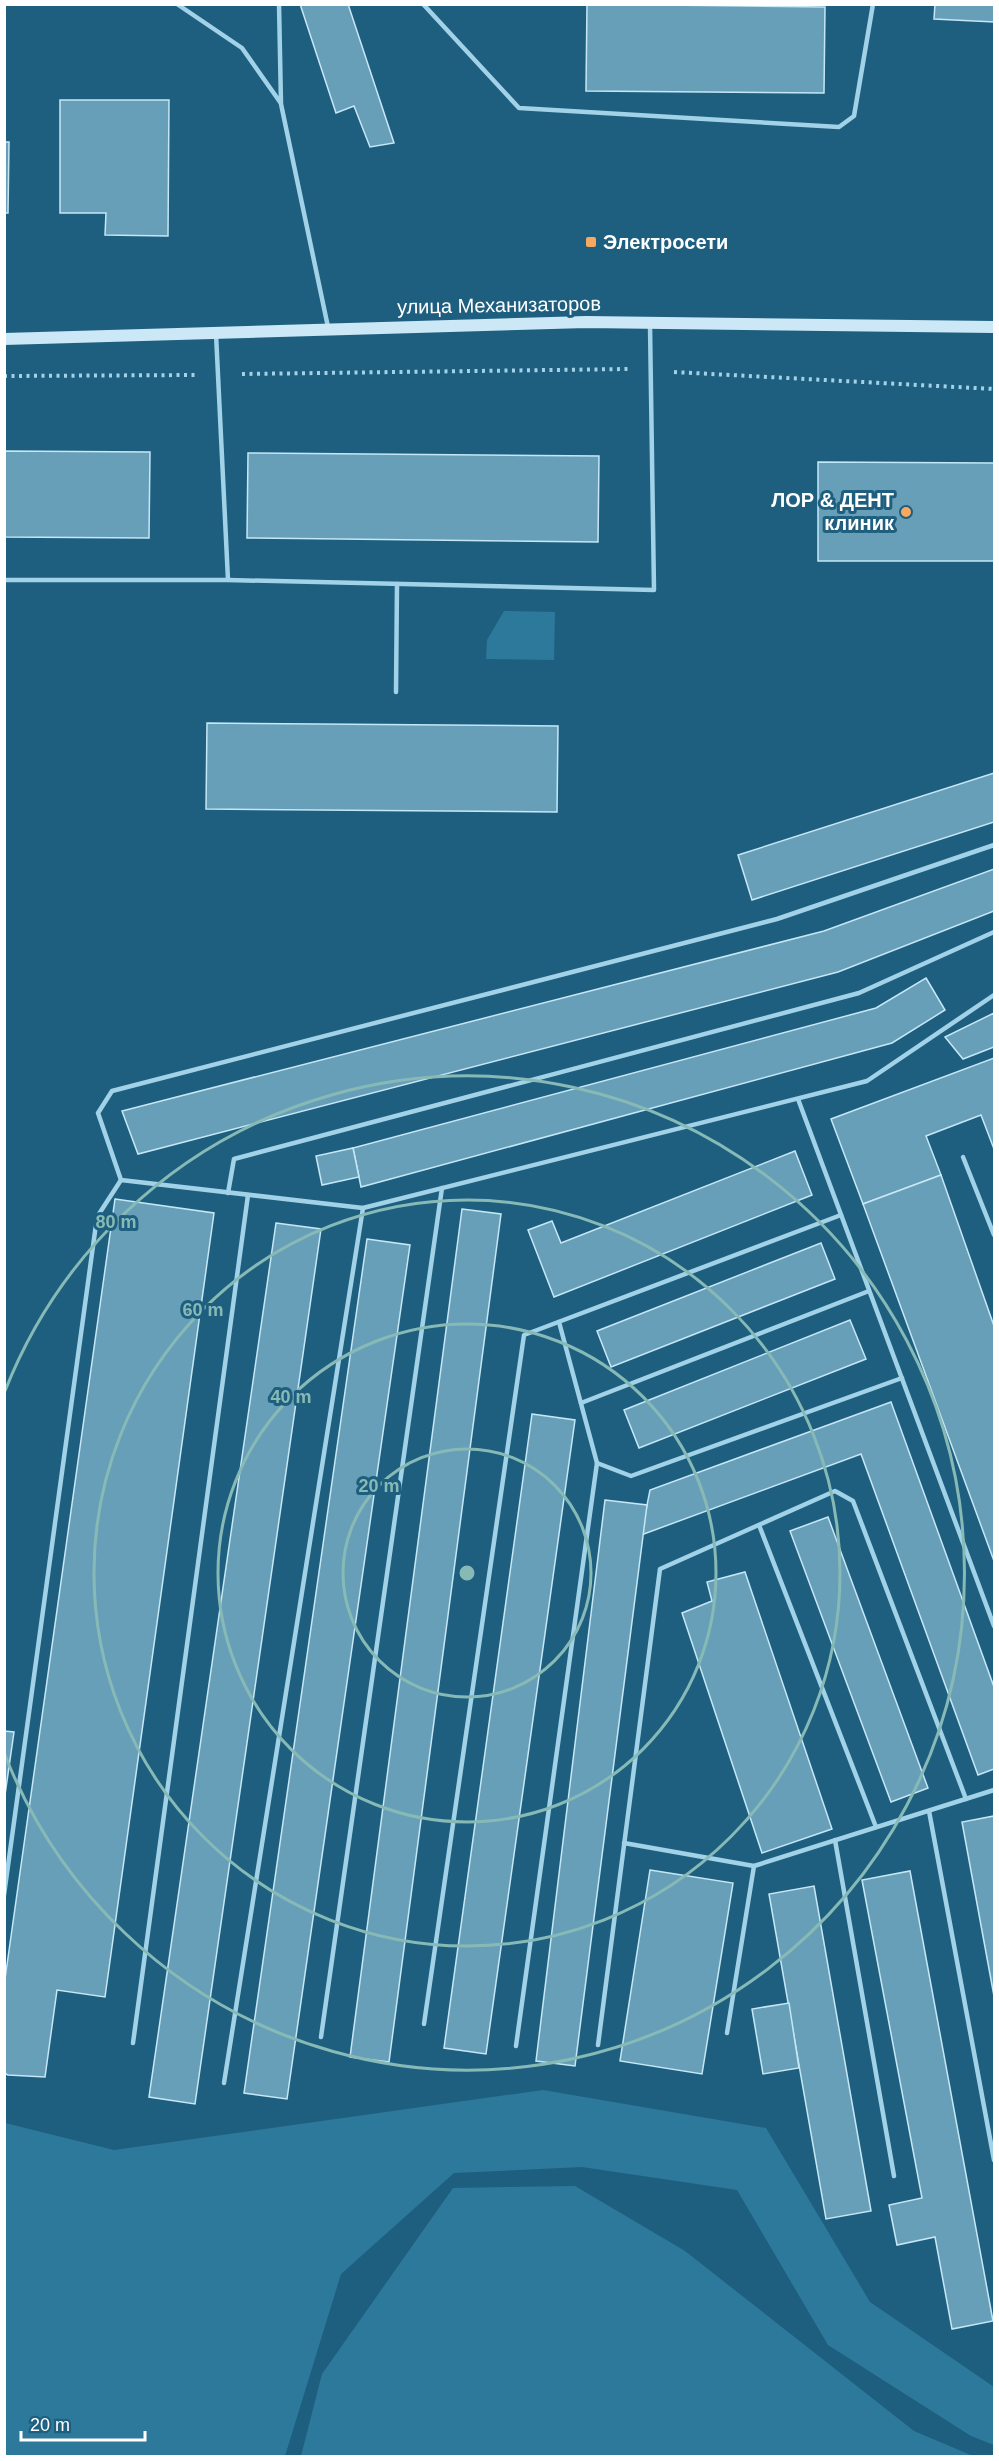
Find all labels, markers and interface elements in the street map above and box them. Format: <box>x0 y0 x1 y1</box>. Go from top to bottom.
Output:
place label: Электросети <box>603 231 728 253</box>
marker: Электросети <box>584 235 598 249</box>
street label: улица Механизаторов <box>397 292 601 318</box>
place label: ЛОР & ДЕНТ клиник <box>771 489 895 534</box>
marker: ЛОР & ДЕНТ клиник <box>899 505 913 519</box>
text: 80 m <box>95 1212 137 1232</box>
text: 60 m <box>182 1300 224 1320</box>
text: 40 m <box>270 1387 312 1407</box>
text: 20 m <box>358 1476 400 1496</box>
centre of rings <box>457 1563 477 1583</box>
scale bar <box>21 2404 146 2442</box>
text: 20 m <box>30 2415 70 2435</box>

